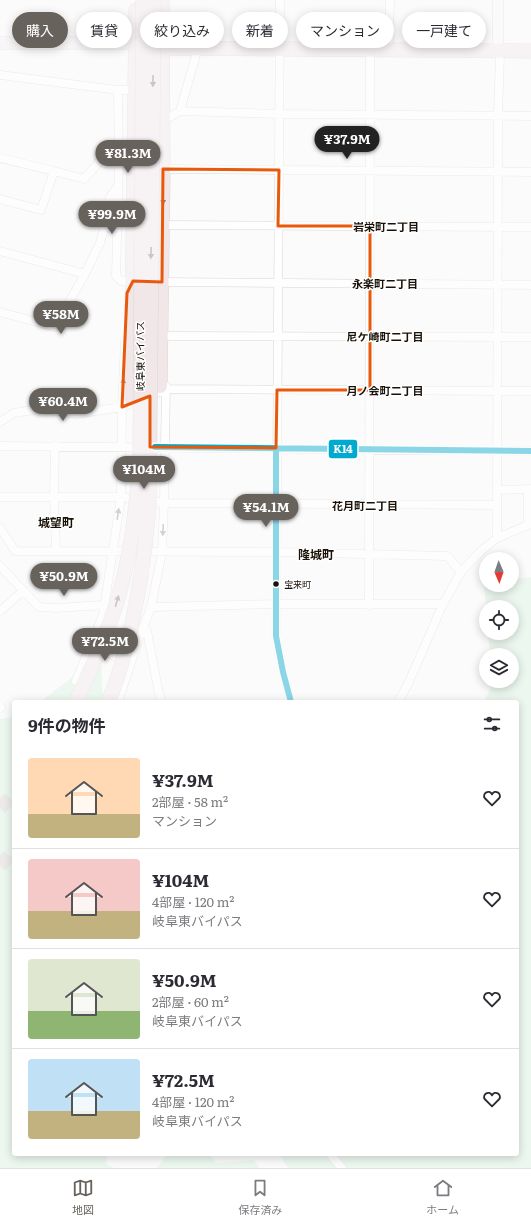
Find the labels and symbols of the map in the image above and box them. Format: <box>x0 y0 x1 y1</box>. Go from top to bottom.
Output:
one-way arrow <box>150 75 156 88</box>
pin: ¥37.9M <box>314 126 380 160</box>
pin: ¥81.3M <box>95 140 161 174</box>
one-way arrow <box>160 193 166 206</box>
pin: ¥99.9M <box>79 201 145 235</box>
district label: 岩栄町二丁目 <box>353 218 419 234</box>
one-way arrow <box>148 247 154 260</box>
district label: 永楽町二丁目 <box>352 275 418 291</box>
pin: ¥58M <box>37 301 85 335</box>
street label: 岐阜東バイパス <box>132 321 147 391</box>
district label: 尼ケ崎町二丁目 <box>347 328 424 344</box>
one-way arrow <box>120 377 126 390</box>
district label: 月ノ会町二丁目 <box>347 382 424 398</box>
pin: ¥60.4M <box>30 388 96 422</box>
line badge: K14 <box>328 439 358 459</box>
text: K14 <box>333 440 353 456</box>
pin: ¥104M <box>116 456 172 490</box>
pin: ¥54.1M <box>233 494 299 528</box>
district label: 花月町二丁目 <box>332 497 398 513</box>
one-way arrow <box>115 508 121 520</box>
district label: 城望町 <box>38 513 74 531</box>
one-way arrow <box>159 524 166 536</box>
district label: 隆城町 <box>298 545 334 563</box>
north arrow <box>479 552 519 592</box>
pin: ¥50.9M <box>31 563 97 597</box>
place label: 宝来町 <box>284 577 311 591</box>
marker: 宝来町 <box>271 579 281 589</box>
one-way arrow <box>114 594 120 606</box>
pin: ¥72.5M <box>72 628 138 662</box>

